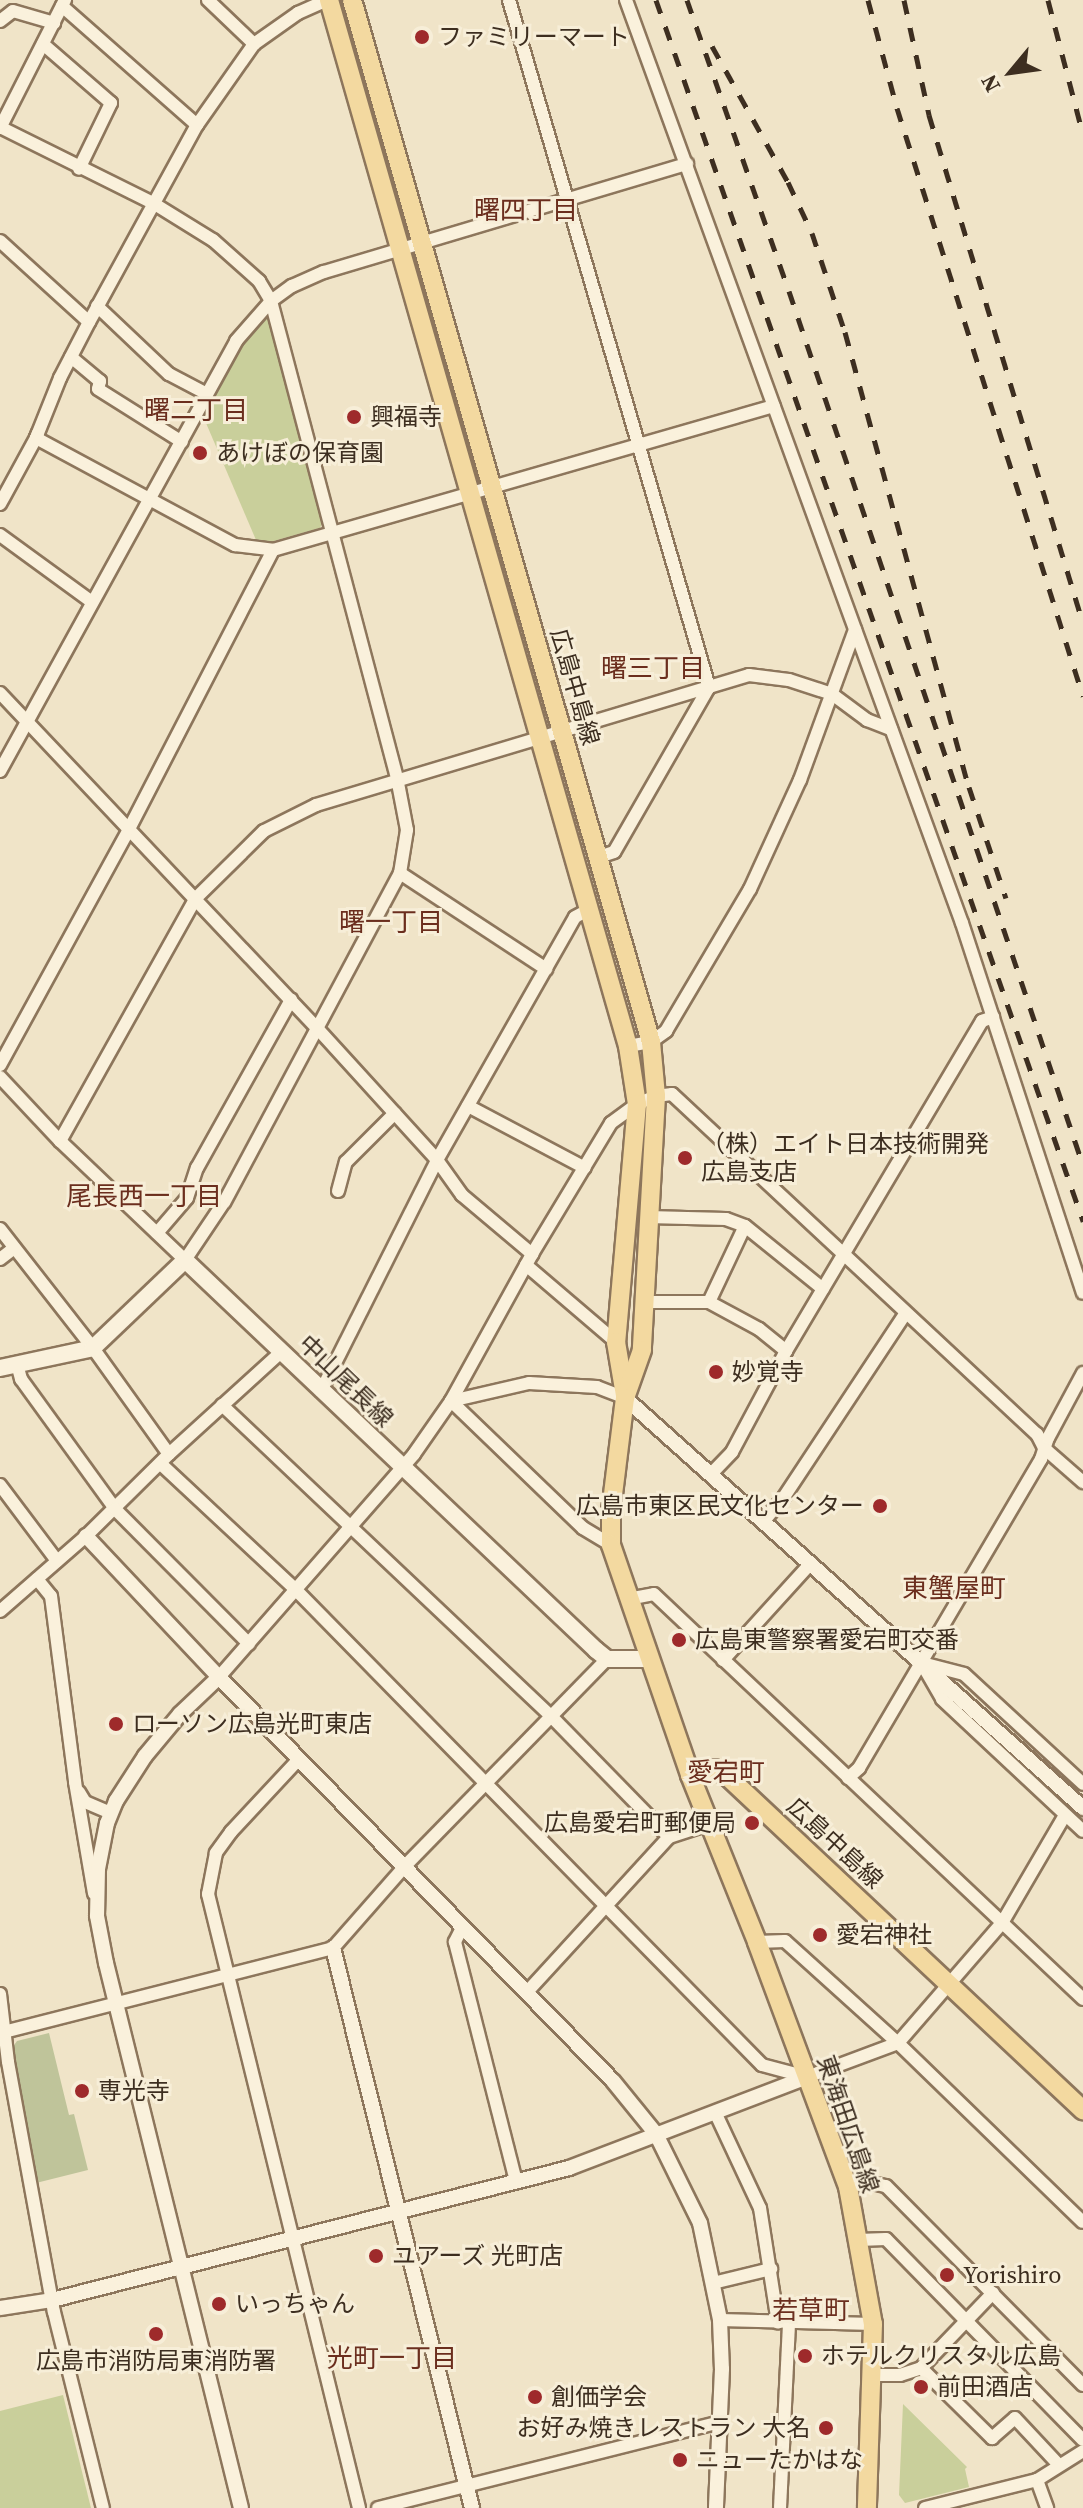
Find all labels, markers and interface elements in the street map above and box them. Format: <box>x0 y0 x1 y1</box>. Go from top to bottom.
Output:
place label: ファミリーマート <box>438 23 630 51</box>
marker: ファミリーマート <box>413 28 431 46</box>
north arrow <box>971 32 1051 112</box>
text: N <box>973 69 1007 98</box>
district label: 曙四丁目 <box>474 195 578 227</box>
district label: 曙二丁目 <box>144 395 248 427</box>
place label: 興福寺 <box>370 403 442 431</box>
marker: 興福寺 <box>345 408 363 426</box>
place label: あけぼの保育園 <box>216 439 384 467</box>
marker: あけぼの保育園 <box>191 444 209 462</box>
street label: 広島中島線 <box>545 625 605 749</box>
district label: 曙三丁目 <box>601 653 705 685</box>
district label: 曙一丁目 <box>339 907 443 939</box>
place label: （株）エイト日本技術開発 広島支店 <box>701 1130 989 1186</box>
marker: （株）エイト日本技術開発 広島支店 <box>676 1149 694 1167</box>
district label: 尾長西一丁目 <box>66 1181 222 1213</box>
street label: 中山尾長線 <box>293 1329 399 1433</box>
place label: 妙覚寺 <box>732 1358 804 1386</box>
marker: 妙覚寺 <box>707 1363 725 1381</box>
place label: 広島市東区民文化センター <box>576 1492 864 1520</box>
marker: 広島市東区民文化センター <box>871 1497 889 1515</box>
district label: 東蟹屋町 <box>902 1573 1006 1605</box>
place label: 広島東警察署愛宕町交番 <box>695 1626 959 1654</box>
marker: 広島東警察署愛宕町交番 <box>670 1631 688 1649</box>
place label: ローソン広島光町東店 <box>132 1710 372 1738</box>
marker: ローソン広島光町東店 <box>107 1715 125 1733</box>
district label: 愛宕町 <box>687 1757 765 1789</box>
street label: 広島中島線 <box>781 1792 889 1894</box>
place label: 広島愛宕町郵便局 <box>544 1809 736 1837</box>
marker: 広島愛宕町郵便局 <box>743 1814 761 1832</box>
place label: 愛宕神社 <box>836 1921 932 1949</box>
marker: 愛宕神社 <box>811 1926 829 1944</box>
street label: 東海田広島線 <box>811 2051 885 2197</box>
place label: 専光寺 <box>98 2077 170 2105</box>
marker: 専光寺 <box>73 2082 91 2100</box>
place label: ユアーズ 光町店 <box>392 2242 564 2270</box>
marker: ユアーズ 光町店 <box>367 2247 385 2265</box>
place label: Yorishiro <box>963 2261 1061 2289</box>
marker: Yorishiro <box>938 2266 956 2284</box>
place label: いっちゃん <box>235 2290 355 2318</box>
marker: いっちゃん <box>210 2295 228 2313</box>
district label: 若草町 <box>772 2295 850 2327</box>
marker: 広島市消防局東消防署 <box>147 2325 165 2343</box>
place label: ホテルクリスタル広島 <box>821 2342 1061 2370</box>
district label: 光町一丁目 <box>327 2343 457 2375</box>
place label: 広島市消防局東消防署 <box>36 2347 276 2375</box>
marker: ホテルクリスタル広島 <box>796 2347 814 2365</box>
place label: 前田酒店 <box>937 2373 1033 2401</box>
marker: 前田酒店 <box>912 2378 930 2396</box>
place label: 創価学会 <box>551 2383 647 2411</box>
marker: 創価学会 <box>526 2388 544 2406</box>
place label: お好み焼きレストラン 大名 <box>516 2414 810 2442</box>
marker: お好み焼きレストラン 大名 <box>817 2419 835 2437</box>
place label: ニューたかはな <box>696 2446 864 2474</box>
marker: ニューたかはな <box>671 2451 689 2469</box>

